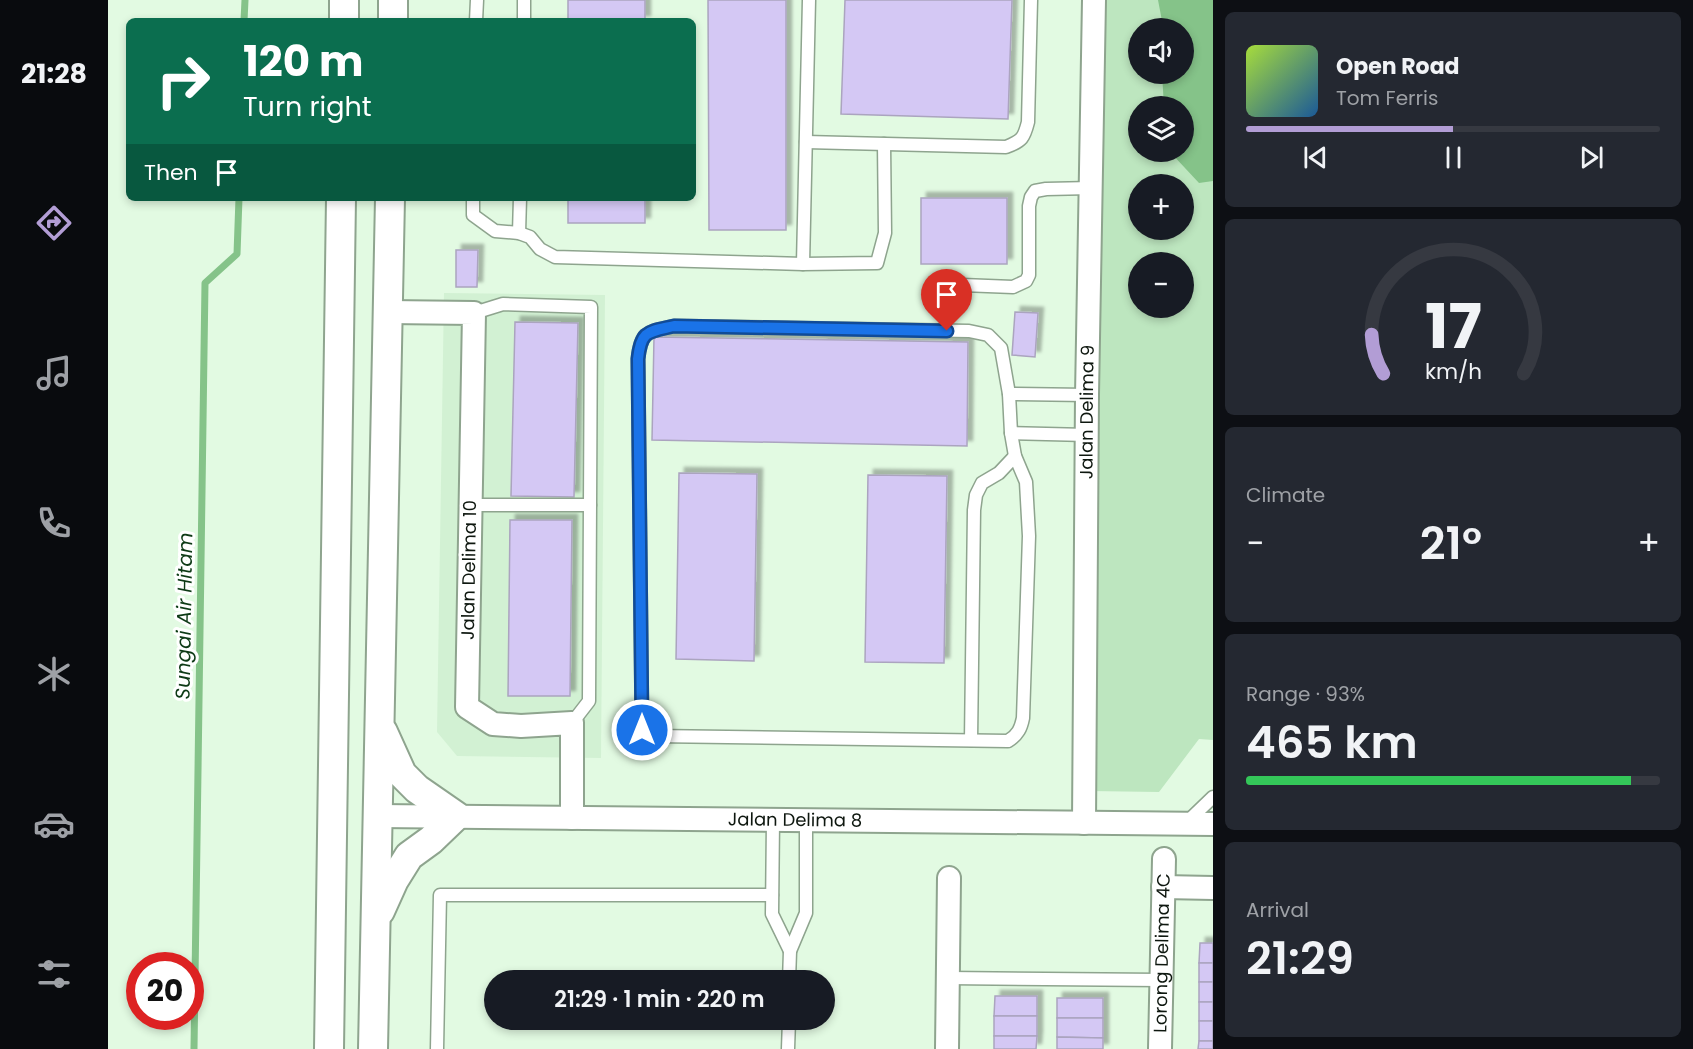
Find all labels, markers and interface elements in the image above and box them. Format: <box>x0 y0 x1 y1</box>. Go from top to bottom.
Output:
map controls <box>1128 18 1194 318</box>
button: sound <box>1128 18 1194 84</box>
text: 120 m <box>243 32 364 91</box>
icon: right <box>144 42 222 120</box>
text: Open Road <box>1336 51 1460 82</box>
text: 21:28 <box>21 55 87 92</box>
text: Tom Ferris <box>1336 84 1438 112</box>
text: Turn right <box>243 88 372 125</box>
button: layers <box>1128 96 1194 162</box>
icon: previous <box>1299 141 1332 174</box>
icon: pause <box>1437 141 1470 174</box>
icon: next <box>1575 141 1608 174</box>
icon: arrive <box>210 156 243 189</box>
text: Then <box>144 157 198 188</box>
button: + <box>1128 174 1194 240</box>
icon: directions <box>33 202 75 244</box>
button: − <box>1128 252 1194 318</box>
pin <box>921 269 972 331</box>
icon: arrive <box>930 278 963 311</box>
text: 17 <box>1425 282 1481 370</box>
street label: Jalan Delima 9 <box>1073 345 1100 479</box>
icon: music <box>33 352 75 394</box>
text: km/h <box>1424 357 1482 388</box>
text: Climate <box>1246 481 1325 509</box>
street label: Jalan Delima 10 <box>455 500 482 640</box>
icon: phone <box>33 502 75 544</box>
text: 21° <box>1420 512 1482 575</box>
text: − <box>1246 520 1264 567</box>
text: + <box>1637 520 1660 567</box>
water label: Sungai Air Hitam <box>169 532 199 700</box>
icon: climate <box>33 653 75 695</box>
text: Range · 93% <box>1246 680 1365 708</box>
position arrow <box>610 698 674 762</box>
text: 465 km <box>1246 711 1418 774</box>
icon: car <box>33 803 75 845</box>
street label: Jalan Delima 8 <box>728 806 862 833</box>
street label: Lorong Delima 4C <box>1147 873 1176 1033</box>
text: Arrival <box>1246 896 1309 924</box>
text: 21:29 <box>1246 927 1354 990</box>
speed limit sign: 20 <box>126 952 204 1030</box>
icon: filters <box>33 953 75 995</box>
text: 21:29 · 1 min · 220 m <box>554 984 765 1015</box>

